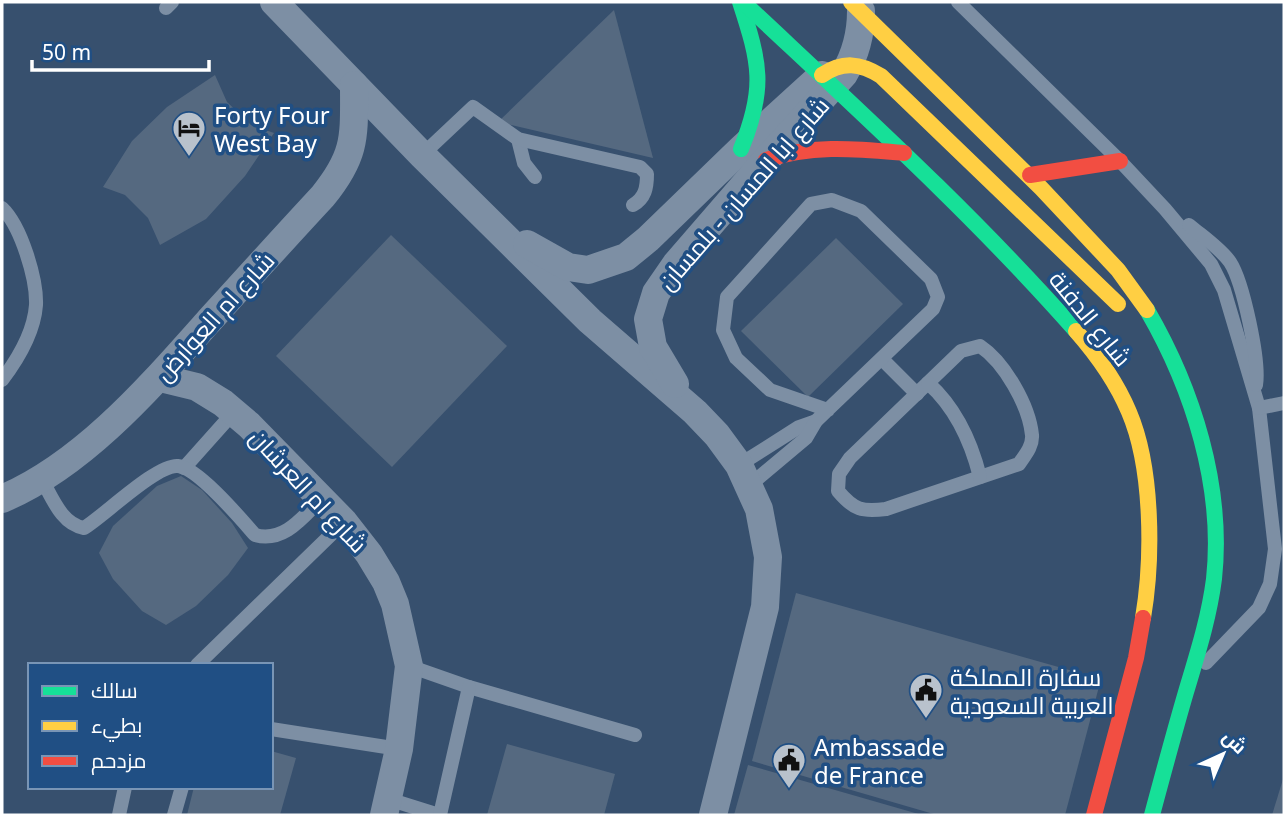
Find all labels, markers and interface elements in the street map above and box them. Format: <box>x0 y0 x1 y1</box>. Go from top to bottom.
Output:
scale bar <box>32 28 208 72</box>
text: 50 m <box>42 38 91 66</box>
street label: شارع ابا المسان - بلمسان <box>650 89 837 297</box>
place label: Forty Four West Bay <box>214 98 330 159</box>
hotel icon: Forty Four West Bay <box>170 109 208 158</box>
street label: شارع ام العوارض <box>147 244 282 389</box>
street label: شارع الدفنة <box>1041 263 1140 373</box>
street label: شارع ام العرشان <box>242 421 375 560</box>
place label: سفارة المملكة العربية السعودية <box>950 660 1114 721</box>
legend <box>28 663 273 789</box>
public building icon: سفارة المملكة العربية السعودية <box>907 671 945 720</box>
text: سالك <box>91 676 138 704</box>
text: بطيء <box>91 711 142 742</box>
north arrow <box>1188 719 1258 789</box>
text: ش <box>1217 724 1253 760</box>
place label: Ambassade de France <box>814 730 945 791</box>
public building icon: Ambassade de France <box>770 741 808 790</box>
text: مزدحم <box>91 746 146 775</box>

